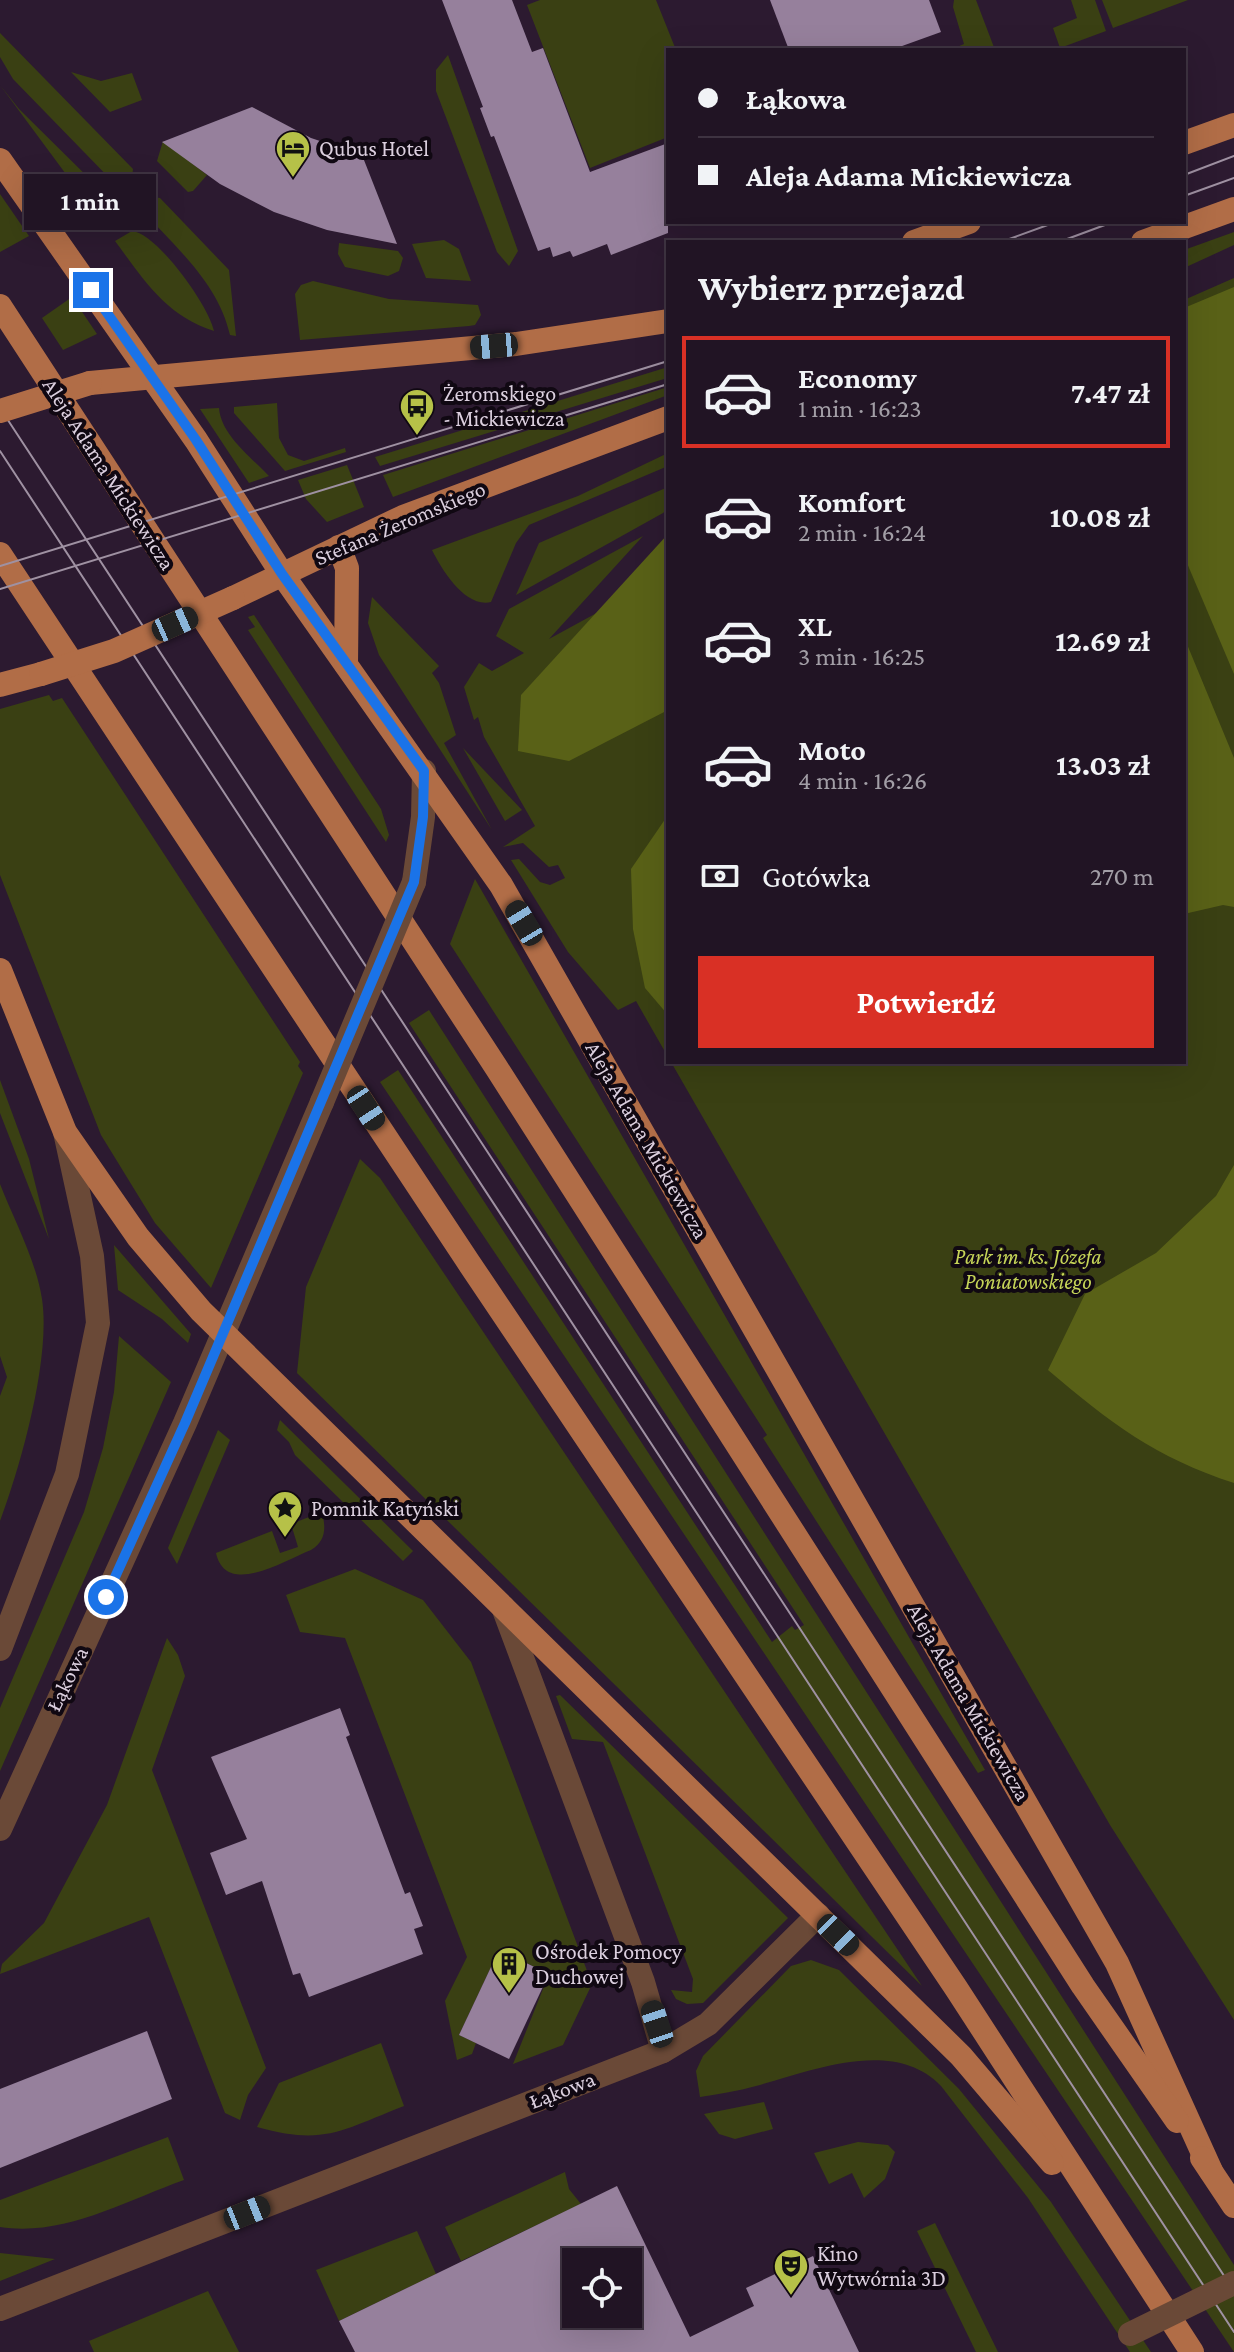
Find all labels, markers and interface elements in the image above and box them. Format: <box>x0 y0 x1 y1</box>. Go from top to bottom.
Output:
text: Łąkowa <box>746 82 846 115</box>
hotel icon: Qubus Hotel <box>274 129 312 179</box>
place label: Qubus Hotel <box>319 136 429 161</box>
text: Aleja Adama Mickiewicza <box>746 159 1071 192</box>
callout: 1 min <box>25 174 157 230</box>
text: 1 min <box>60 187 120 216</box>
text: Wybierz przejazd <box>698 268 964 308</box>
route end <box>73 272 109 308</box>
car <box>469 332 519 360</box>
icon: car <box>702 356 774 428</box>
text: Economy <box>798 361 917 394</box>
street label: Aleja Adama Mickiewicza <box>38 373 180 575</box>
text: 7.47 zł <box>1071 376 1150 409</box>
place label: Żeromskiego - Mickiewicza <box>443 381 565 431</box>
bus stop icon: Żeromskiego - Mickiewicza <box>398 387 436 437</box>
text: 1 min · 16:23 <box>798 394 922 423</box>
street label: Stefana Żeromskiego <box>311 476 489 570</box>
icon: car <box>702 480 774 552</box>
text: Komfort <box>798 485 906 518</box>
text: 10.08 zł <box>1050 500 1150 533</box>
text: 2 min · 16:24 <box>798 518 926 547</box>
car <box>148 603 202 645</box>
icon: car <box>702 604 774 676</box>
text: XL <box>798 609 832 642</box>
text: 12.69 zł <box>1055 624 1150 657</box>
text: 3 min · 16:25 <box>798 642 925 671</box>
icon: car <box>702 728 774 800</box>
text: Moto <box>798 733 866 766</box>
text: 13.03 zł <box>1056 748 1150 781</box>
text: 4 min · 16:26 <box>798 766 927 795</box>
icon: cash <box>698 854 742 898</box>
text: Gotówka <box>762 860 871 893</box>
text: 270 m <box>1090 862 1154 891</box>
car <box>501 896 547 950</box>
button: Potwierdź <box>698 956 1154 1048</box>
street label: Aleja Adama Mickiewicza <box>580 1037 714 1243</box>
car <box>343 1081 389 1135</box>
park label: Park im. ks. Józefa Poniatowskiego <box>954 1244 1102 1294</box>
place icon: Pomnik Katyński <box>266 1489 304 1539</box>
place label: Pomnik Katyński <box>311 1496 459 1521</box>
route start <box>88 1579 124 1615</box>
street label: Aleja Adama Mickiewicza <box>902 1599 1036 1805</box>
street label: Łąkowa <box>41 1643 93 1715</box>
car <box>812 1910 864 1960</box>
place label: Ośrodek Pomocy Duchowej <box>535 1939 683 1989</box>
building icon: Ośrodek Pomocy Duchowej <box>490 1945 528 1995</box>
car <box>638 1997 676 2051</box>
street label: Łąkowa <box>525 2066 599 2114</box>
car <box>220 2193 274 2233</box>
place label: Kino Wytwórnia 3D <box>817 2241 946 2291</box>
theatre icon: Kino Wytwórnia 3D <box>772 2247 810 2297</box>
map controls <box>562 2248 642 2328</box>
button: locate <box>562 2248 642 2328</box>

